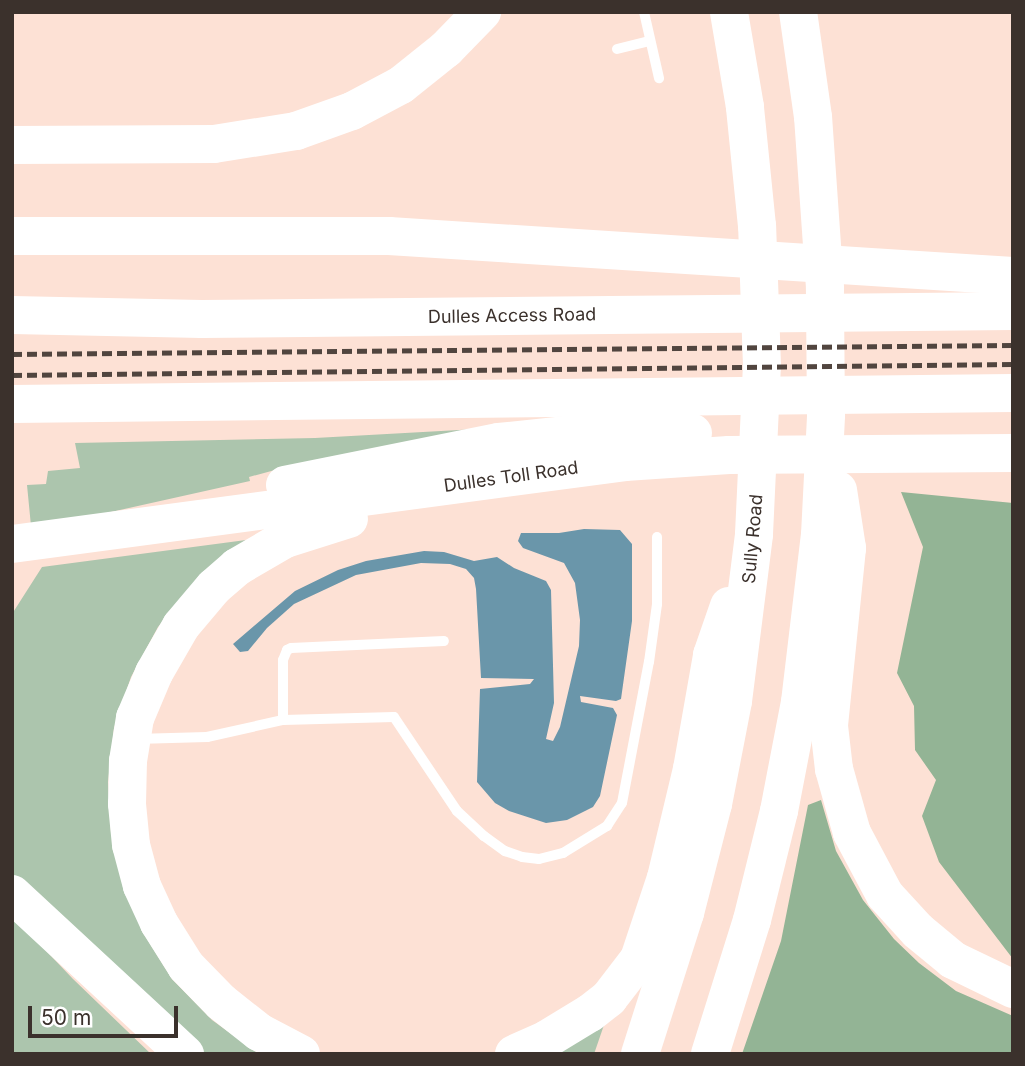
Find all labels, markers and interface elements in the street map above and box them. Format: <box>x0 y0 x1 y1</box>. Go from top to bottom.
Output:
street label: Dulles Access Road <box>428 304 596 328</box>
street label: Dulles Toll Road <box>442 457 580 497</box>
street label: Sully Road <box>738 493 768 585</box>
scale bar <box>32 992 182 1036</box>
text: 50 m <box>41 1005 91 1030</box>

